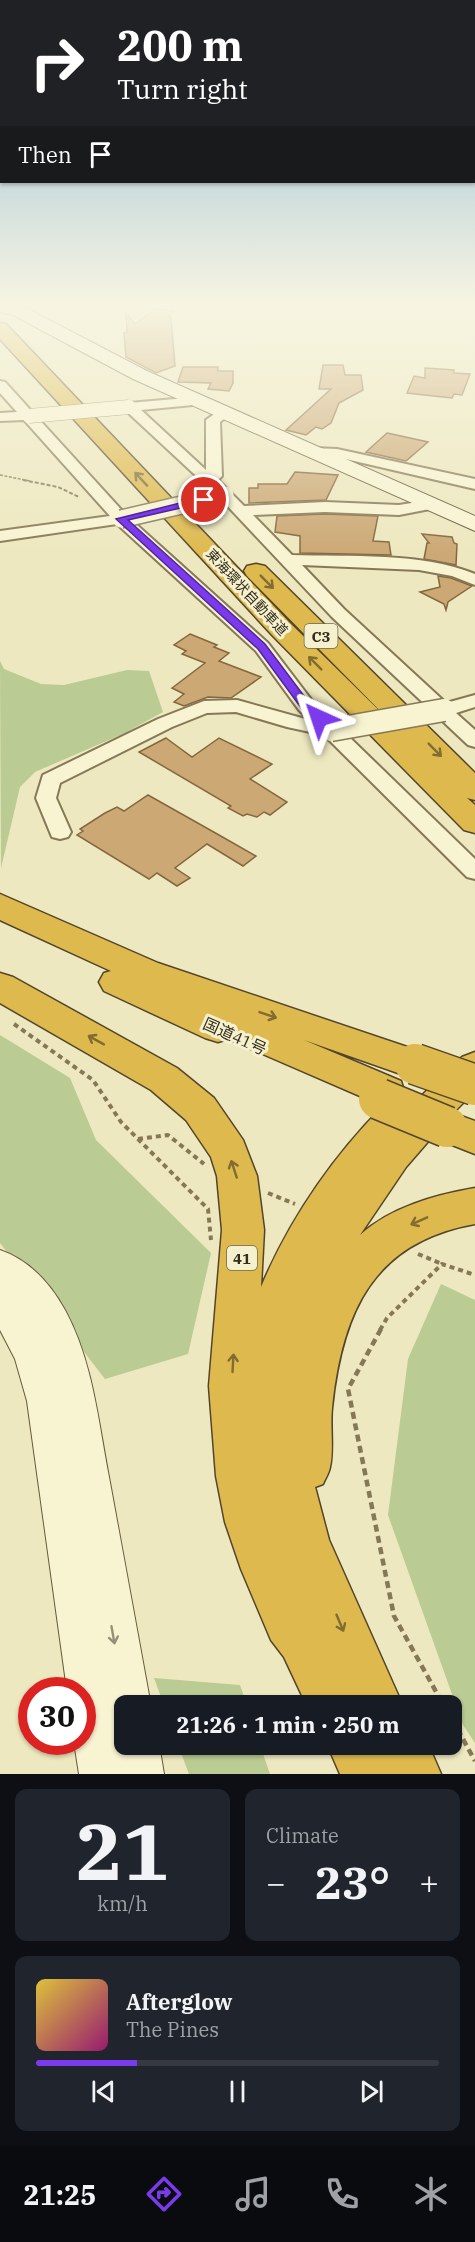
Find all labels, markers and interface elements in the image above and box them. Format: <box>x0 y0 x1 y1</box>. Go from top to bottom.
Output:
text: 200 m <box>117 18 243 73</box>
icon: right <box>18 24 96 102</box>
text: Turn right <box>117 71 248 106</box>
icon: arrive <box>84 138 117 171</box>
text: Then <box>18 140 72 169</box>
one-way arrow <box>134 471 148 486</box>
pin <box>178 474 229 525</box>
icon: arrive <box>187 483 220 516</box>
street label: 東海環状自動車道 <box>202 545 292 639</box>
one-way arrow <box>260 575 275 590</box>
road number: C3 <box>304 624 338 648</box>
one-way arrow <box>307 656 322 671</box>
position arrow <box>287 686 351 750</box>
one-way arrow <box>427 743 442 757</box>
one-way arrow <box>258 1010 277 1021</box>
street label: 国道41号 <box>200 1013 270 1059</box>
one-way arrow <box>88 1034 105 1046</box>
one-way arrow <box>228 1160 239 1179</box>
one-way arrow <box>410 1216 428 1227</box>
road number: 41 <box>227 1246 257 1270</box>
one-way arrow <box>228 1353 239 1373</box>
one-way arrow <box>335 1613 346 1631</box>
one-way arrow <box>108 1625 119 1644</box>
speed limit sign: 30 <box>18 1677 96 1755</box>
text: 21:26 · 1 min · 250 m <box>176 1710 400 1739</box>
text: 21 <box>76 1800 169 1901</box>
text: Climate <box>266 1822 339 1849</box>
text: 23° <box>315 1853 390 1911</box>
text: − <box>266 1861 286 1904</box>
text: + <box>419 1861 439 1904</box>
text: km/h <box>97 1890 148 1917</box>
text: Afterglow <box>126 1987 233 2016</box>
text: The Pines <box>126 2016 219 2043</box>
icon: previous <box>87 2075 120 2108</box>
icon: pause <box>221 2075 254 2108</box>
icon: next <box>355 2075 388 2108</box>
icon: directions <box>143 2173 185 2215</box>
icon: music <box>232 2173 274 2215</box>
icon: phone <box>321 2173 363 2215</box>
icon: climate <box>410 2173 452 2215</box>
text: 21:25 <box>23 2177 96 2212</box>

